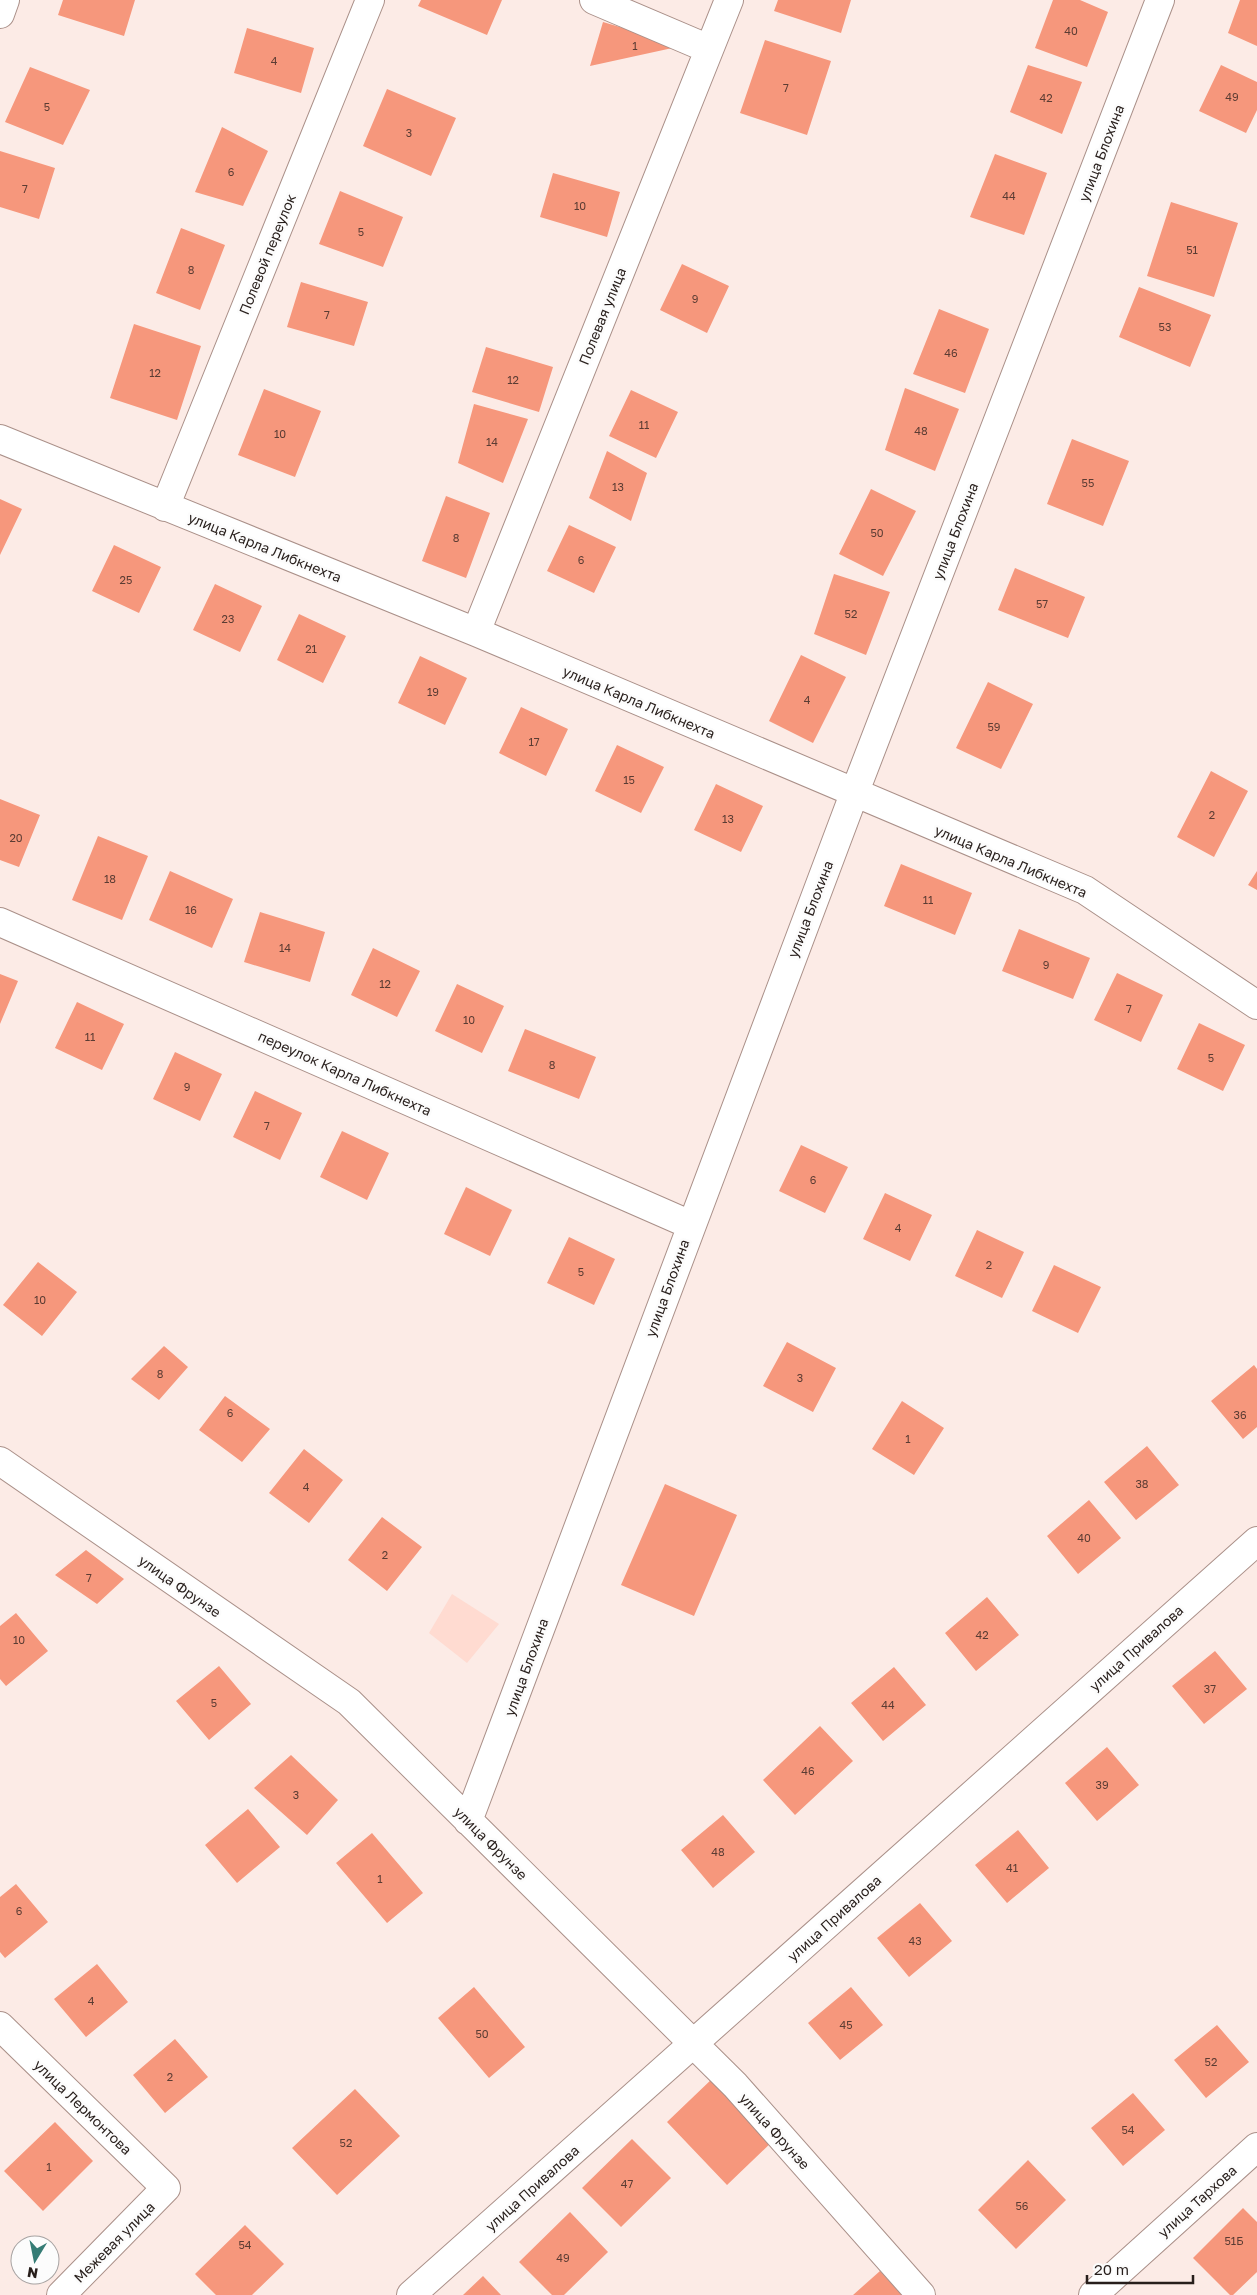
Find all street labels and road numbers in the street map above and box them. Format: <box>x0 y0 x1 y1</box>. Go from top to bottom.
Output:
street label: улица Блохина <box>1075 102 1127 204</box>
street label: Полевой переулок <box>235 191 299 317</box>
street label: Полевая улица <box>575 265 629 367</box>
street label: улица Блохина <box>929 480 981 582</box>
street label: улица Карла Либкнехта <box>186 508 344 586</box>
street label: улица Карла Либкнехта <box>560 662 718 742</box>
street label: улица Карла Либкнехта <box>932 821 1090 901</box>
street label: улица Блохина <box>784 858 836 960</box>
street label: переулок Карла Либкнехта <box>256 1027 434 1119</box>
street label: улица Блохина <box>641 1237 693 1339</box>
street label: улица Фрунзе <box>135 1551 225 1621</box>
street label: улица Привалова <box>1086 1601 1186 1695</box>
street label: улица Блохина <box>500 1616 552 1718</box>
street label: улица Фрунзе <box>451 1803 531 1883</box>
street label: улица Привалова <box>784 1871 884 1965</box>
street label: улица Лермонтова <box>31 2056 135 2158</box>
street label: улица Фрунзе <box>736 2089 814 2173</box>
street label: улица Привалова <box>482 2141 582 2235</box>
street label: улица Тархова <box>1154 2161 1240 2241</box>
street label: Межевая улица <box>70 2198 158 2286</box>

